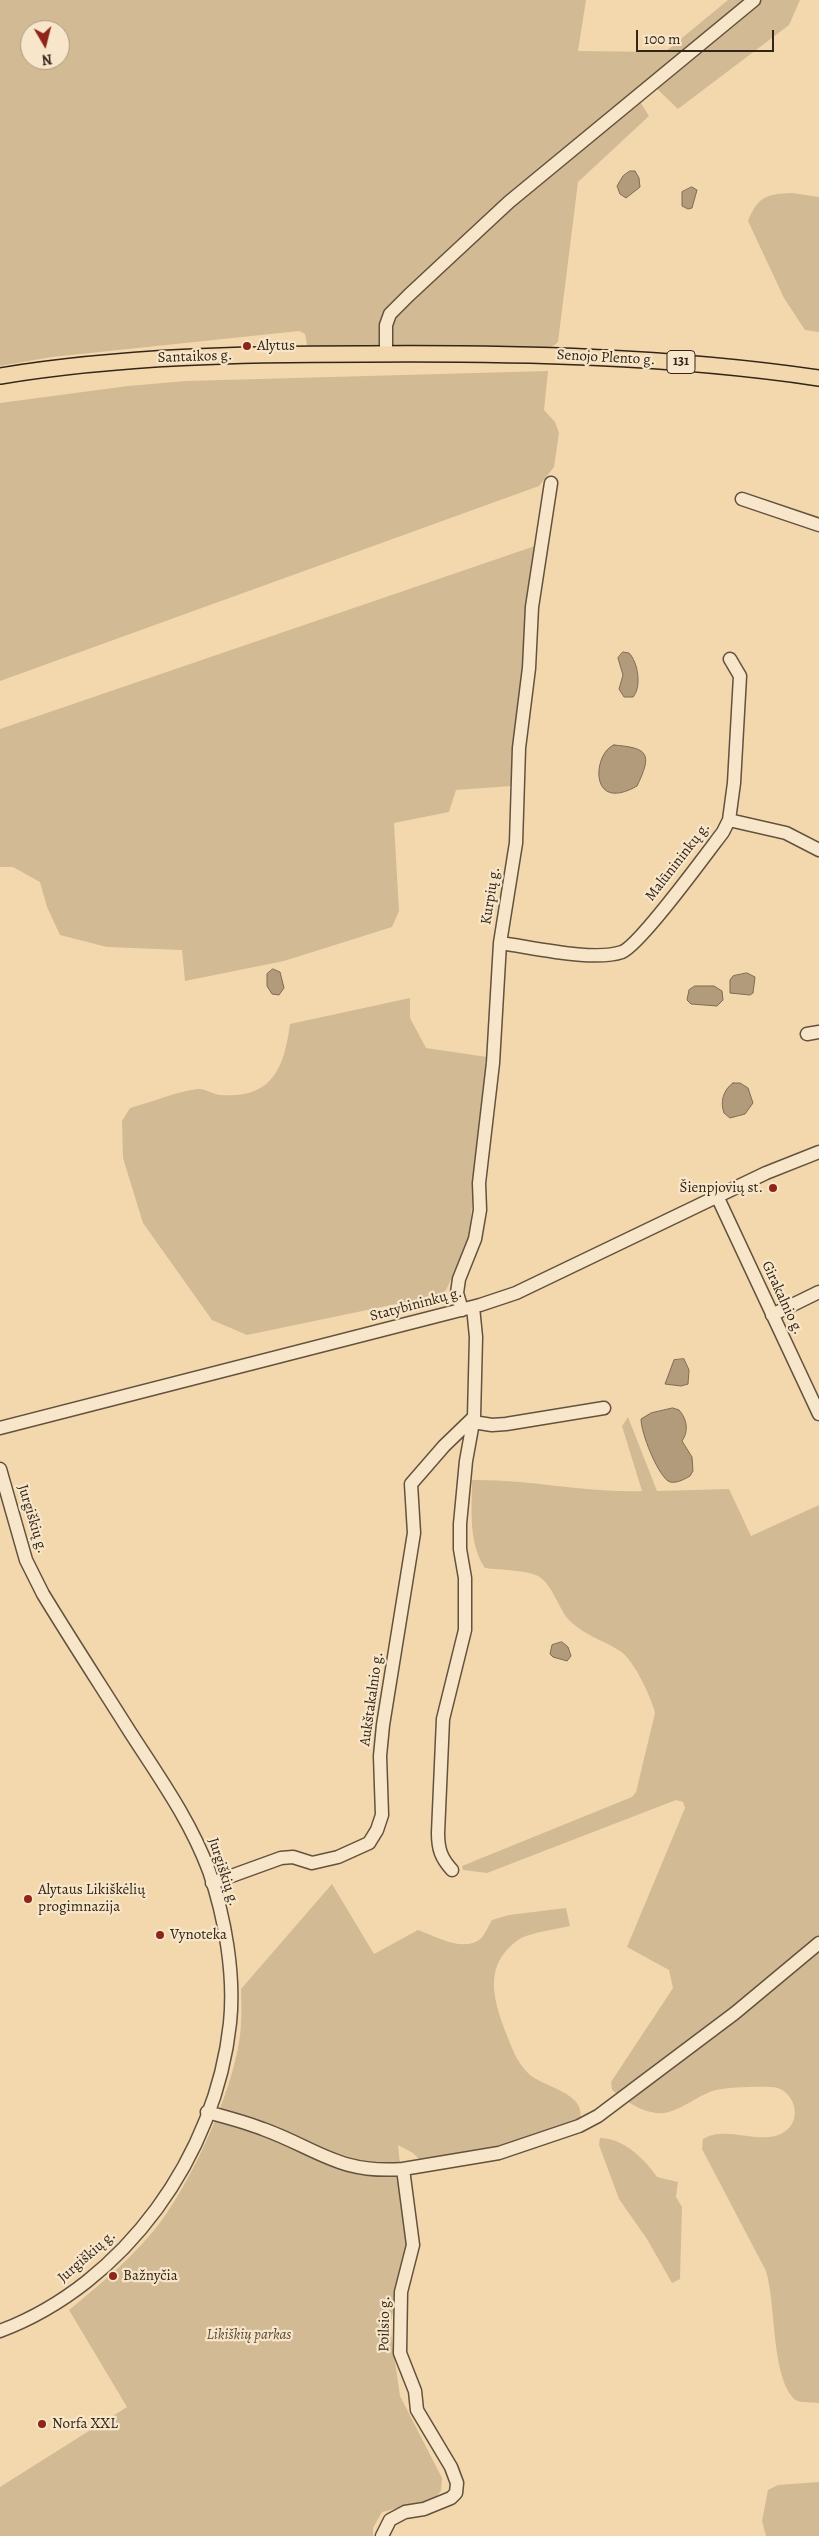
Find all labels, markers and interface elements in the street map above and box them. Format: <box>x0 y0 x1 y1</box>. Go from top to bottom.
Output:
north arrow <box>20 20 70 70</box>
scale bar <box>639 20 776 52</box>
text: 100 m <box>644 29 681 49</box>
text: N <box>41 49 53 69</box>
place label: Alytus <box>257 337 295 355</box>
marker: Alytus <box>241 340 253 352</box>
street label: Senojo Plento g. <box>556 346 656 370</box>
street label: Santaikos g. <box>157 347 233 367</box>
road number: 131 <box>667 351 695 374</box>
street label: Malūnininkų g. <box>642 819 714 905</box>
street label: Kurpių g. <box>478 866 504 926</box>
place label: Šienpjovių st. <box>680 1179 763 1197</box>
marker: Šienpjovių st. <box>767 1182 779 1194</box>
street label: Girakalnio g. <box>757 1258 807 1338</box>
street label: Statybininkų g. <box>368 1284 464 1326</box>
street label: Jurgiškių g. <box>13 1482 51 1556</box>
street label: Aukštakalnio g. <box>356 1651 388 1747</box>
street label: Jurgiškių g. <box>203 1835 243 1909</box>
place label: Alytaus Likiškėlių progimnazija <box>38 1881 145 1916</box>
marker: Alytaus Likiškėlių progimnazija <box>22 1893 34 1905</box>
place label: Vynoteka <box>170 1926 227 1944</box>
marker: Vynoteka <box>154 1929 166 1941</box>
street label: Jurgiškių g. <box>54 2227 120 2287</box>
place label: Bažnyčia <box>123 2267 178 2285</box>
marker: Bažnyčia <box>107 2270 119 2282</box>
street label: Poilsio g. <box>376 2296 394 2352</box>
park label: Likiškių parkas <box>207 2326 291 2344</box>
place label: Norfa XXL <box>52 2415 118 2433</box>
marker: Norfa XXL <box>36 2418 48 2430</box>

